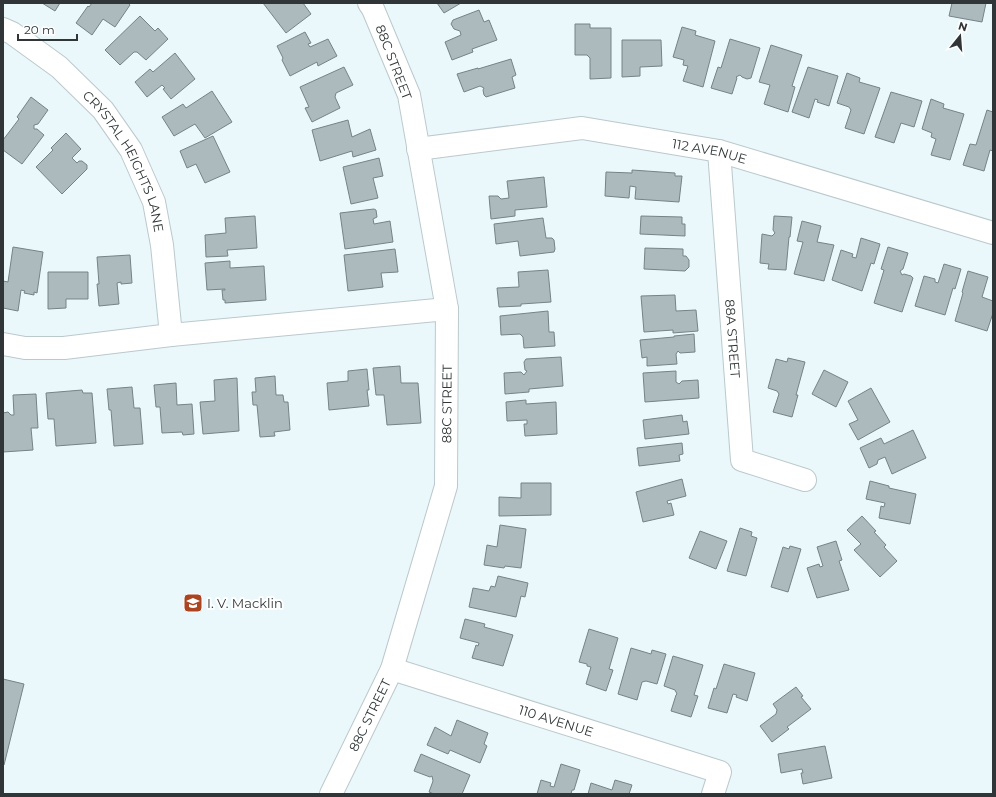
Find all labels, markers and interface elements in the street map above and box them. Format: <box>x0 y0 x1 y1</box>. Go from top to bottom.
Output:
scale bar <box>18 16 77 42</box>
north arrow <box>940 16 980 56</box>
text: N <box>957 18 969 34</box>
text: 20 m <box>24 22 55 37</box>
street label: 88C STREET <box>372 22 416 102</box>
street label: CRYSTAL HEIGHTS LANE <box>80 87 167 233</box>
street label: 112 AVENUE <box>671 135 749 167</box>
street label: 88A STREET <box>722 299 744 379</box>
street label: 88C STREET <box>438 364 455 443</box>
school or university icon: I. V. Macklin <box>182 592 204 614</box>
place label: I. V. Macklin <box>207 595 283 611</box>
street label: 88C STREET <box>345 676 394 754</box>
street label: 110 AVENUE <box>517 701 595 740</box>

